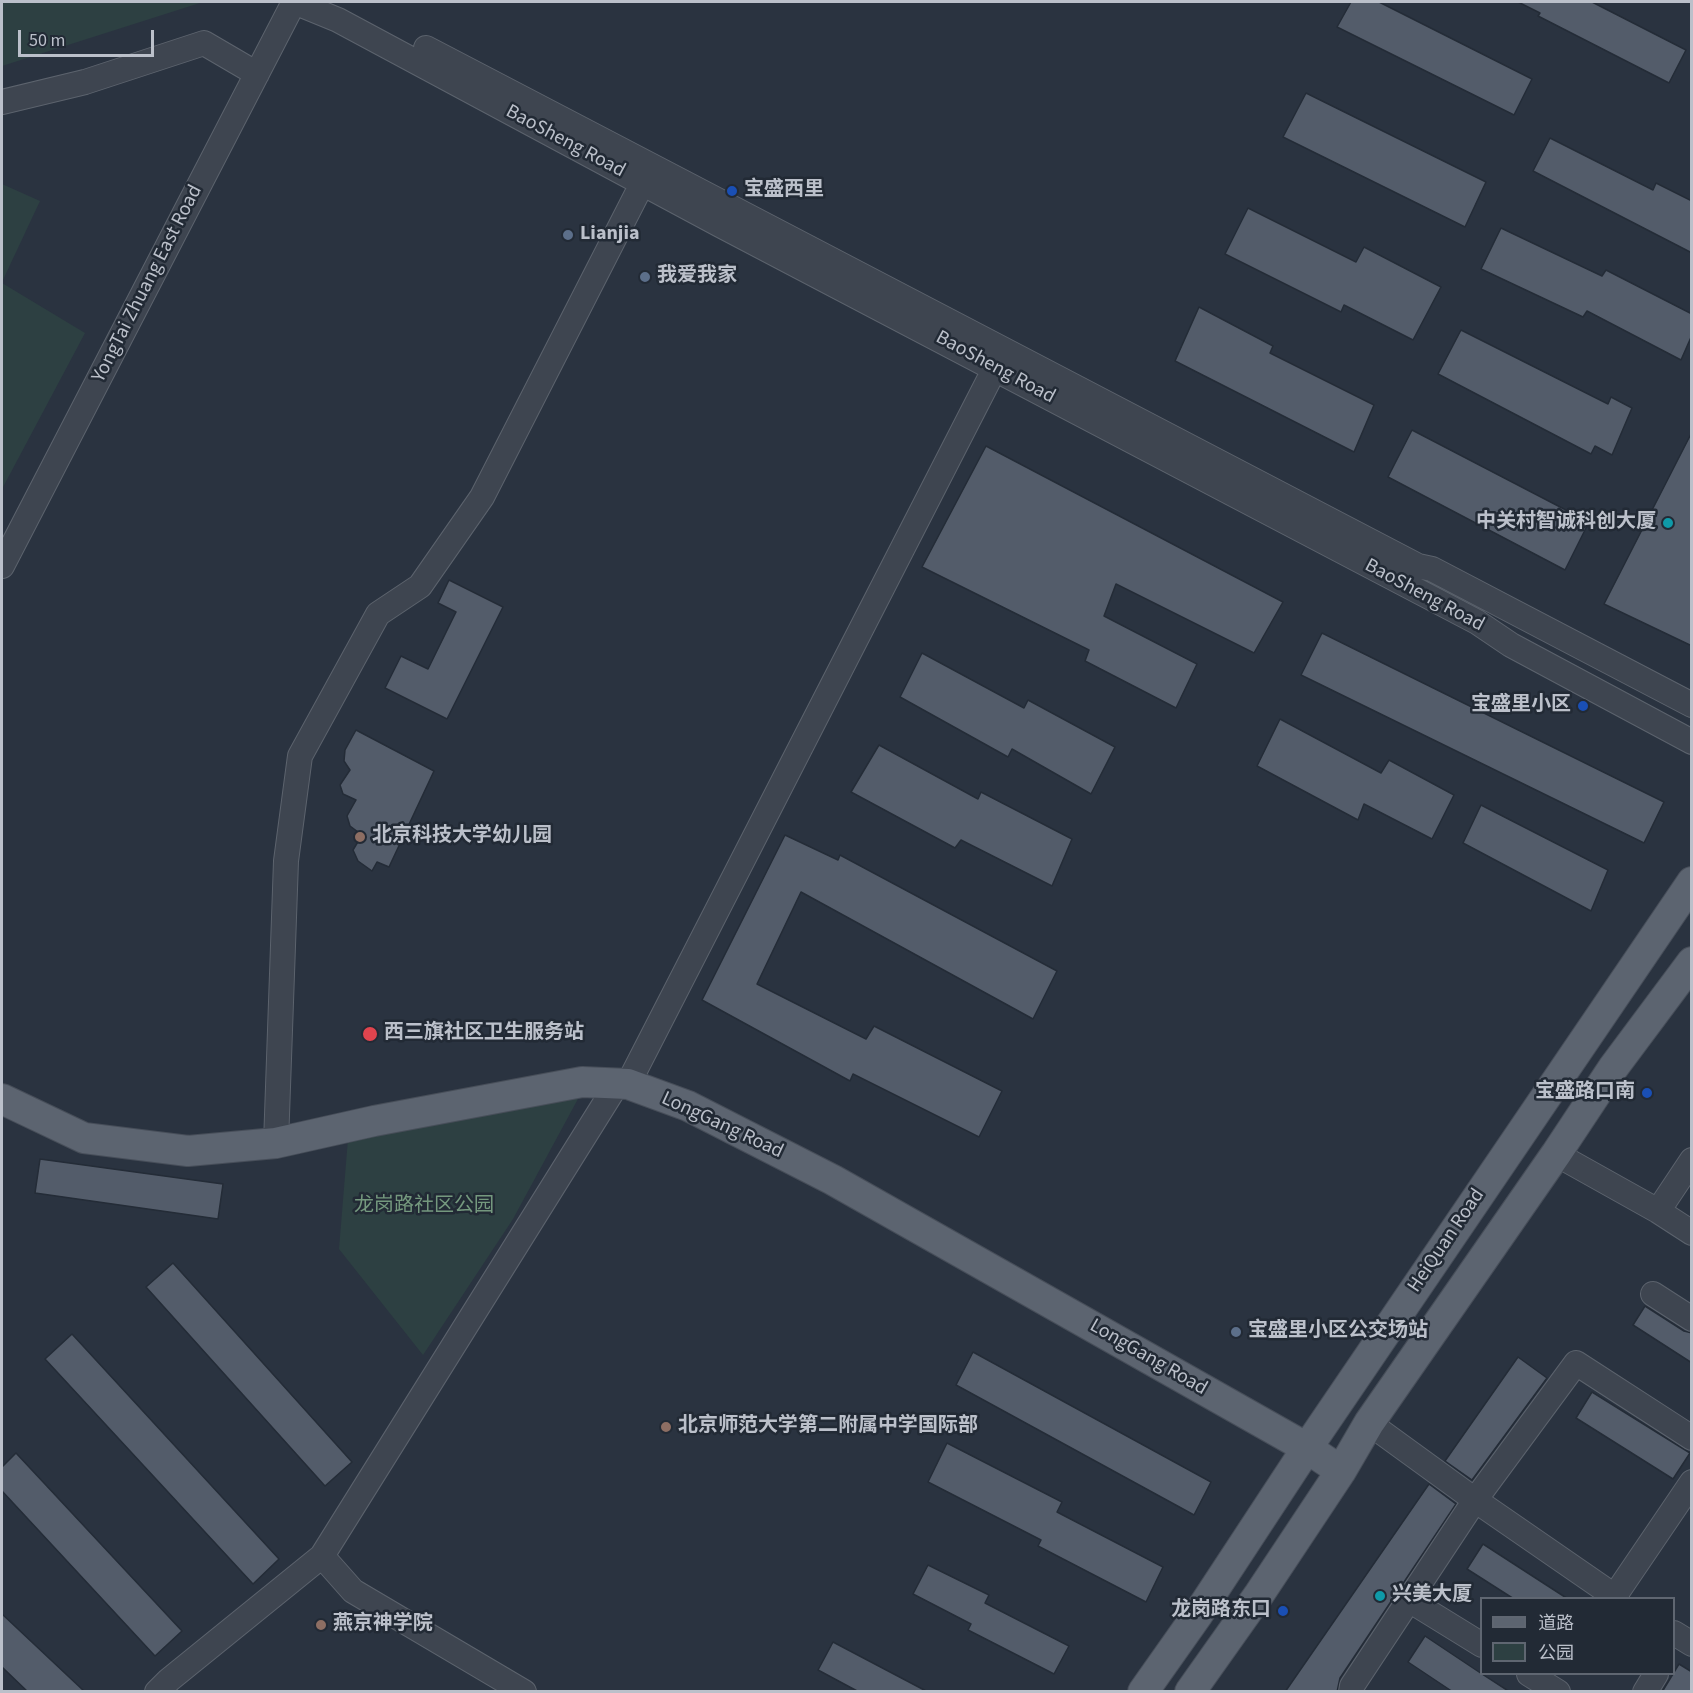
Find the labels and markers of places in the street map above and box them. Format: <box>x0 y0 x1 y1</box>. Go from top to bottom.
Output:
place label: 宝盛西里 <box>744 179 824 203</box>
marker: 宝盛西里 <box>725 184 739 198</box>
place label: Lianjia <box>580 223 639 247</box>
marker: Lianjia <box>561 228 575 242</box>
place label: 我爱我家 <box>657 265 737 289</box>
marker: 我爱我家 <box>638 270 652 284</box>
place label: 中关村智诚科创大厦 <box>1476 511 1656 535</box>
marker: 中关村智诚科创大厦 <box>1661 516 1675 530</box>
place label: 宝盛里小区 <box>1471 694 1571 718</box>
marker: 宝盛里小区 <box>1576 699 1590 713</box>
place label: 北京科技大学幼儿园 <box>372 825 552 849</box>
marker: 北京科技大学幼儿园 <box>353 830 367 844</box>
place label: 西三旗社区卫生服务站 <box>384 1022 584 1046</box>
marker: 西三旗社区卫生服务站 <box>361 1025 379 1043</box>
place label: 宝盛路口南 <box>1535 1081 1635 1105</box>
marker: 宝盛路口南 <box>1640 1086 1654 1100</box>
place label: 宝盛里小区公交场站 <box>1248 1320 1428 1344</box>
marker: 宝盛里小区公交场站 <box>1229 1325 1243 1339</box>
place label: 北京师范大学第二附属中学国际部 <box>678 1415 978 1439</box>
marker: 北京师范大学第二附属中学国际部 <box>659 1420 673 1434</box>
place label: 兴美大厦 <box>1392 1584 1472 1608</box>
marker: 兴美大厦 <box>1373 1589 1387 1603</box>
place label: 龙岗路东口 <box>1171 1599 1271 1623</box>
marker: 龙岗路东口 <box>1276 1604 1290 1618</box>
place label: 燕京神学院 <box>333 1613 433 1637</box>
marker: 燕京神学院 <box>314 1618 328 1632</box>

